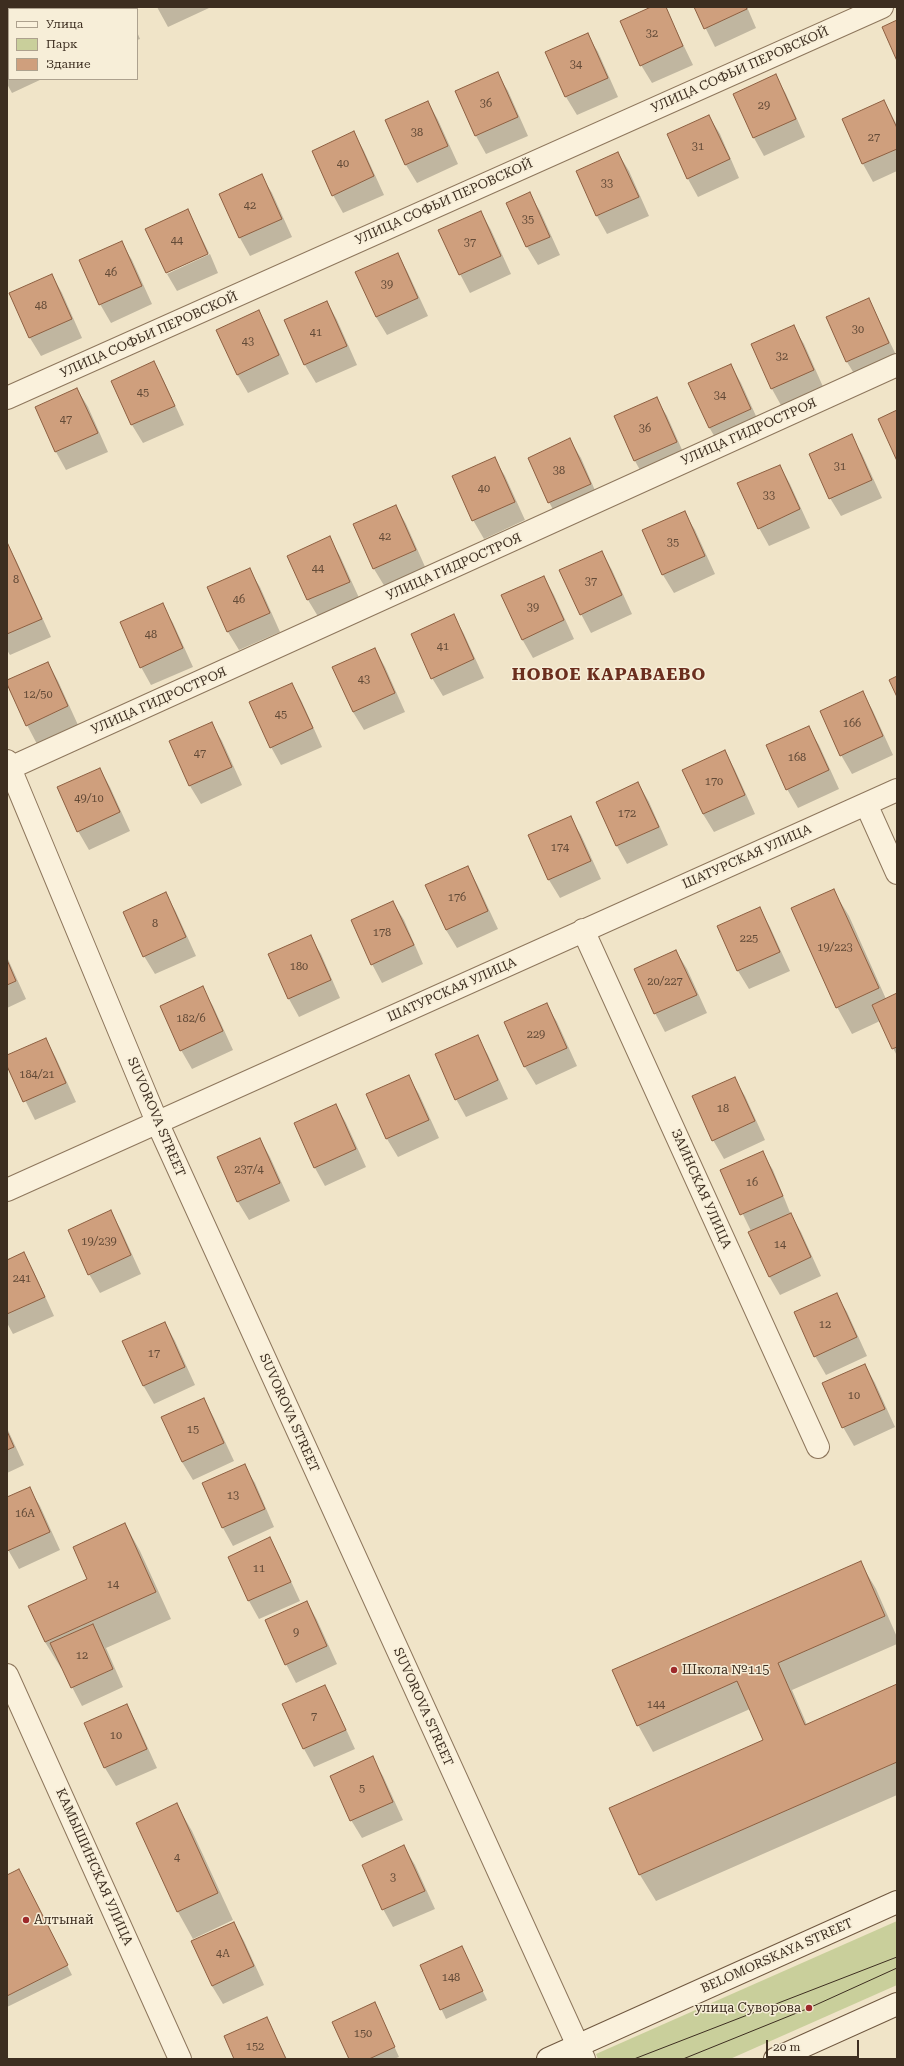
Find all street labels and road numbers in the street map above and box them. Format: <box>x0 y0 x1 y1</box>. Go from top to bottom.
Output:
street label: УЛИЦА СОФЬИ ПЕРОВСКОЙ <box>649 24 831 116</box>
street label: УЛИЦА СОФЬИ ПЕРОВСКОЙ <box>353 156 535 248</box>
street label: УЛИЦА СОФЬИ ПЕРОВСКОЙ <box>58 289 240 381</box>
street label: УЛИЦА ГИДРОСТРОЯ <box>679 395 819 469</box>
street label: УЛИЦА ГИДРОСТРОЯ <box>384 530 524 604</box>
street label: УЛИЦА ГИДРОСТРОЯ <box>89 664 229 738</box>
street label: ШАТУРСКАЯ УЛИЦА <box>680 822 814 892</box>
street label: ШАТУРСКАЯ УЛИЦА <box>385 955 519 1025</box>
street label: SUVOROVA STREET <box>124 1055 188 1179</box>
street label: ЗАИНСКАЯ УЛИЦА <box>668 1127 734 1251</box>
street label: SUVOROVA STREET <box>256 1351 322 1475</box>
street label: SUVOROVA STREET <box>390 1645 456 1769</box>
street label: КАМЫШИНСКАЯ УЛИЦА <box>52 1786 136 1948</box>
street label: BELOMORSKAYA STREET <box>699 1915 855 1997</box>

